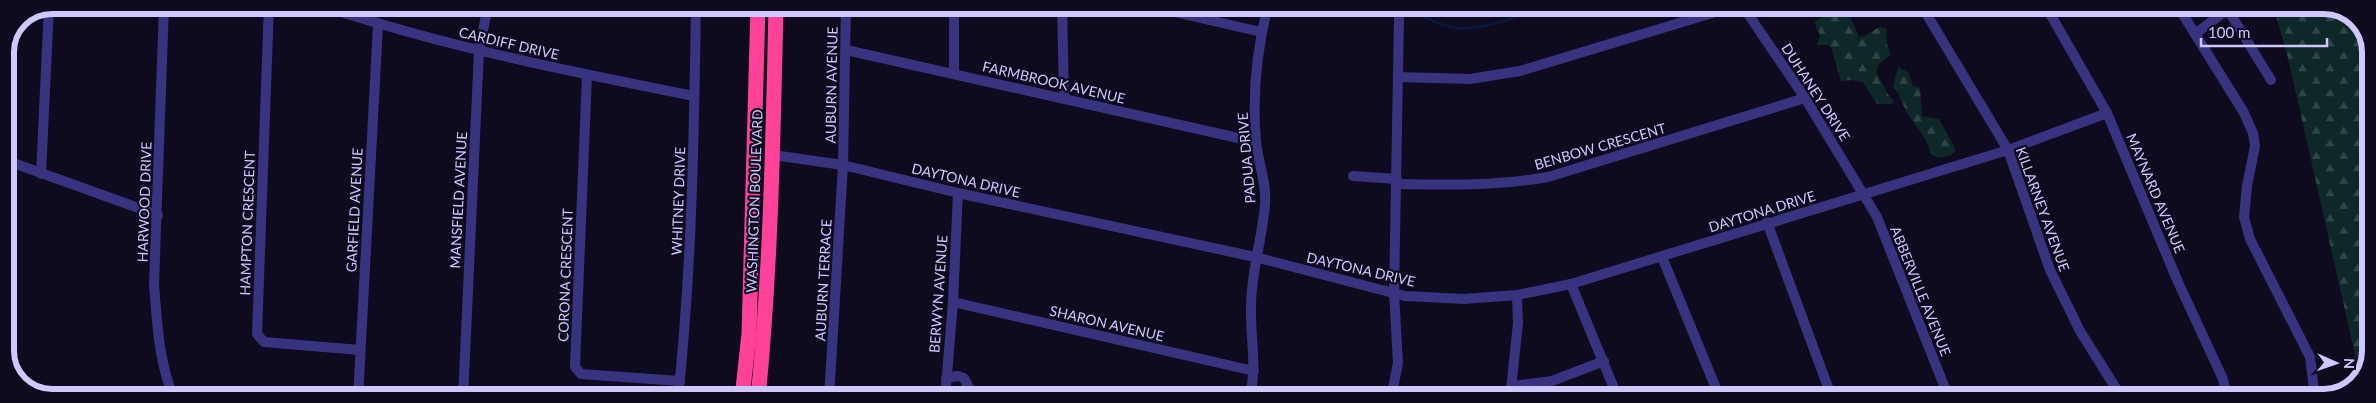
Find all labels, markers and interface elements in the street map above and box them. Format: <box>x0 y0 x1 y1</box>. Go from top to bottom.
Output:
scale bar <box>2201 15 2327 47</box>
street label: CARDIFF DRIVE <box>457 23 561 63</box>
text: 100 m <box>2208 23 2250 41</box>
street label: AUBURN AVENUE <box>821 26 841 144</box>
street label: DUHANEY DRIVE <box>1778 40 1854 144</box>
street label: FARMBROOK AVENUE <box>981 57 1127 107</box>
street label: WASHINGTON BOULEVARD <box>742 109 766 293</box>
street label: PADUA DRIVE <box>1234 112 1258 204</box>
street label: BENBOW CRESCENT <box>1532 119 1668 173</box>
street label: MANSFIELD AVENUE <box>446 131 470 269</box>
street label: MAYNARD AVENUE <box>2123 131 2189 255</box>
street label: HARWOOD DRIVE <box>133 141 155 263</box>
street label: KILLARNEY AVENUE <box>2013 144 2073 274</box>
street label: WHITNEY DRIVE <box>668 146 688 256</box>
street label: GARFIELD AVENUE <box>342 147 366 273</box>
street label: HAMPTON CRESCENT <box>236 149 258 296</box>
street label: DAYTONA DRIVE <box>910 159 1022 201</box>
street label: DAYTONA DRIVE <box>1707 187 1817 235</box>
street label: CORONA CRESCENT <box>554 207 576 342</box>
street label: AUBURN TERRACE <box>811 219 835 341</box>
street label: ABBERVILLE AVENUE <box>1887 224 1955 358</box>
street label: BERWYN AVENUE <box>925 234 951 354</box>
street label: DAYTONA DRIVE <box>1305 248 1417 290</box>
street label: SHARON AVENUE <box>1048 302 1166 344</box>
north arrow <box>2311 338 2361 388</box>
text: N <box>2341 358 2358 369</box>

